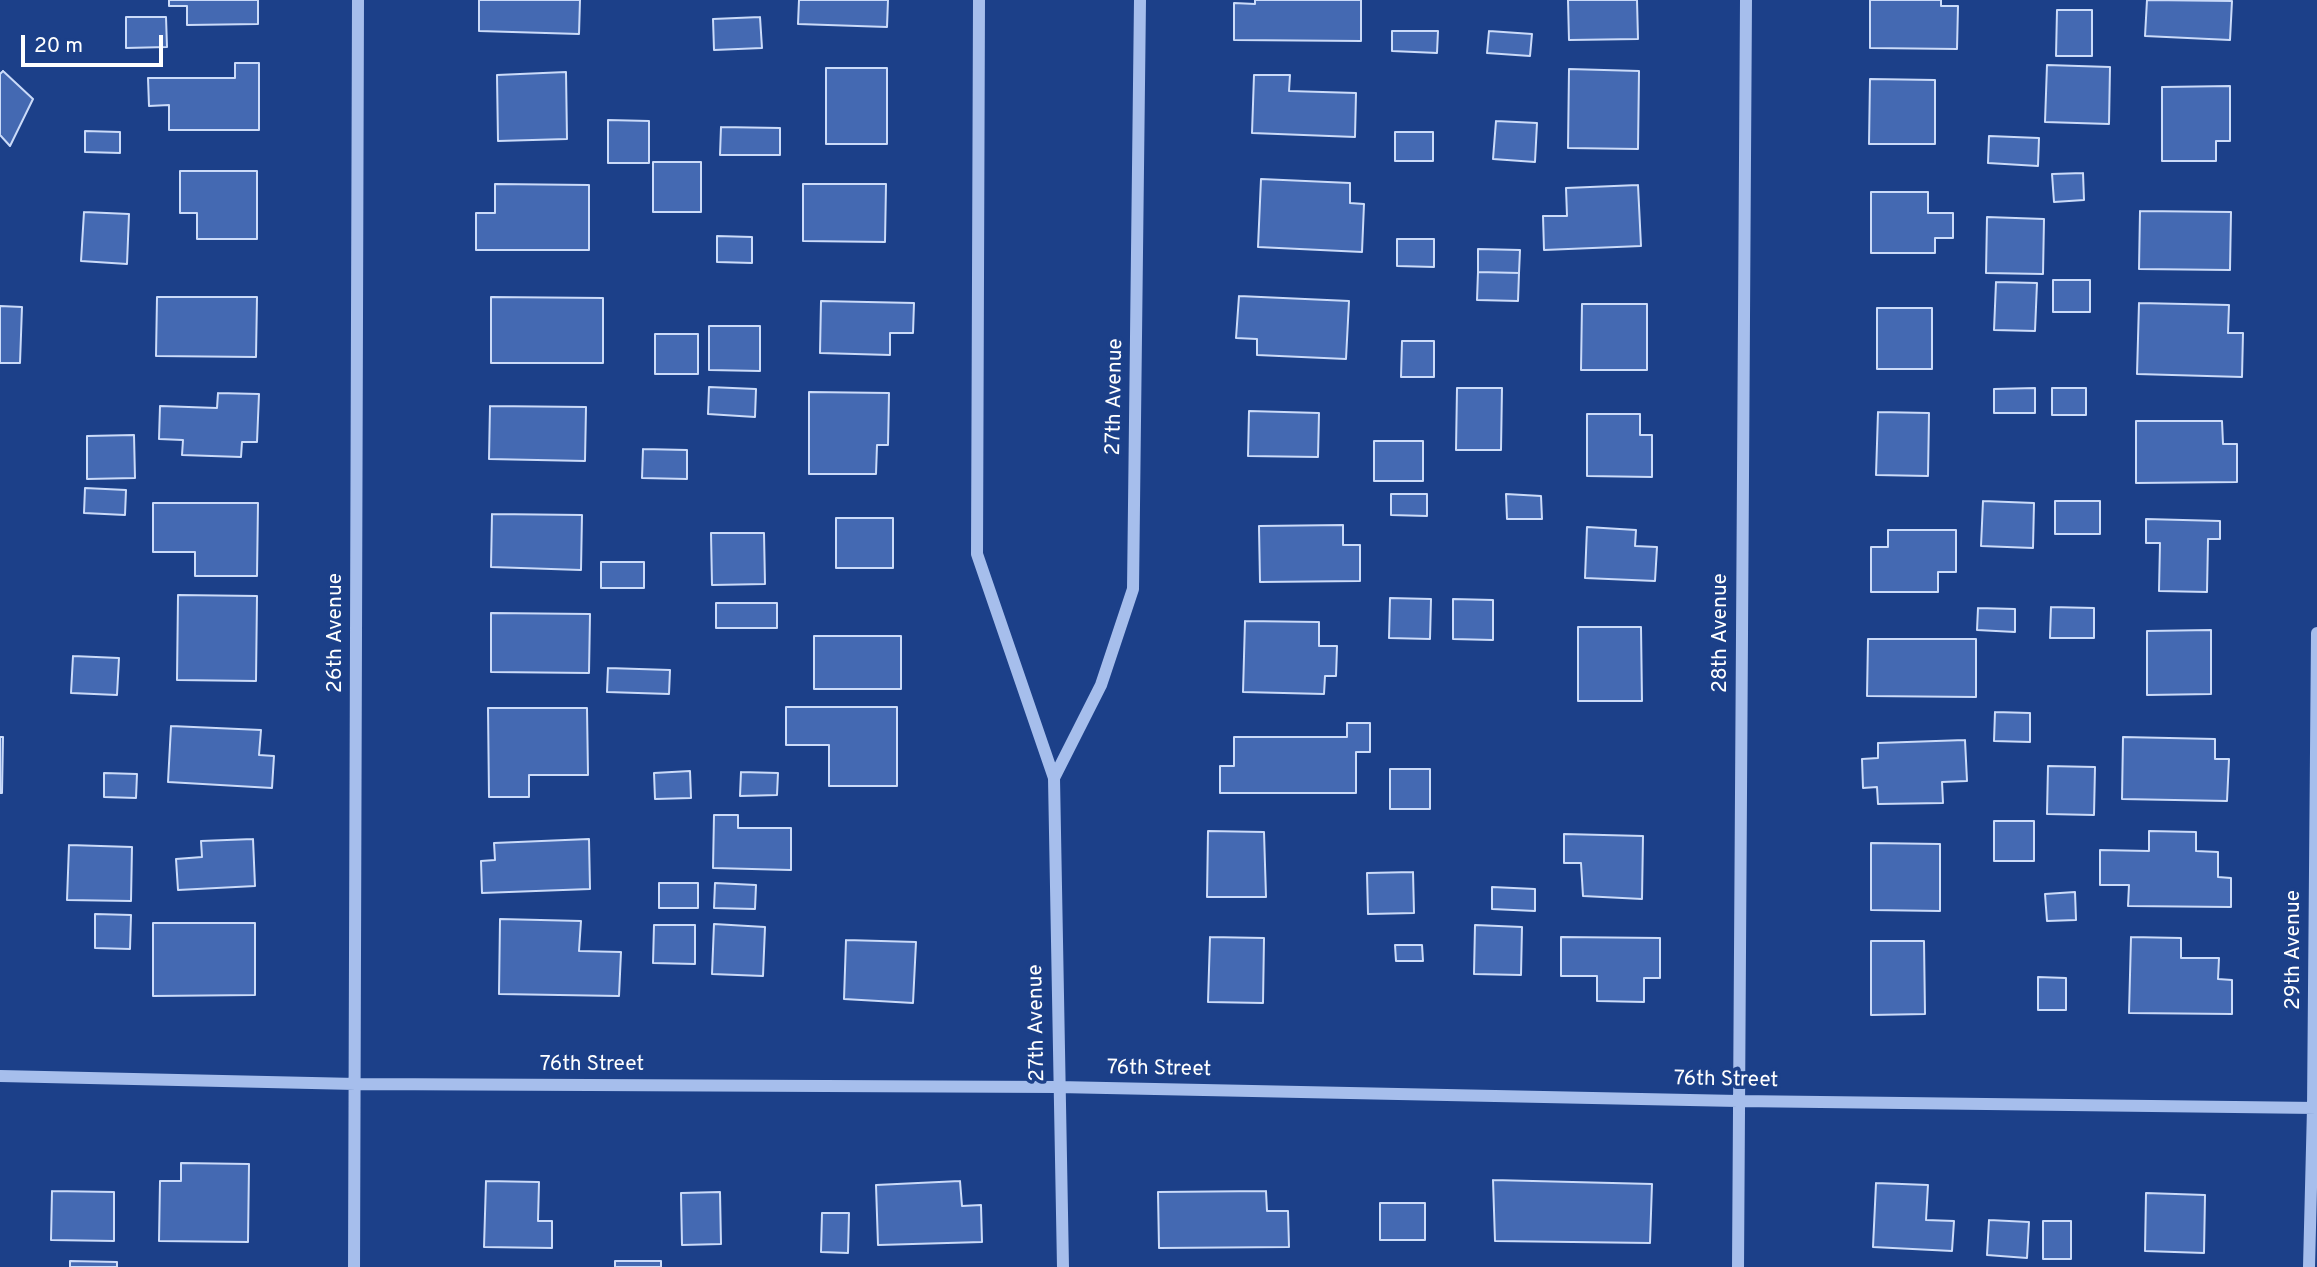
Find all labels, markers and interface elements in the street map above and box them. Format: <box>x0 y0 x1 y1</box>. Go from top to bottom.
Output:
scale bar <box>24 21 166 65</box>
text: 20 m <box>34 33 83 60</box>
street label: 27th Avenue <box>1102 338 1130 456</box>
street label: 26th Avenue <box>324 573 350 693</box>
street label: 28th Avenue <box>1709 573 1735 693</box>
street label: 29th Avenue <box>2282 890 2308 1010</box>
street label: 27th Avenue <box>1024 964 1052 1082</box>
street label: 76th Street <box>540 1053 644 1079</box>
street label: 76th Street <box>1107 1056 1211 1084</box>
street label: 76th Street <box>1674 1067 1778 1095</box>

